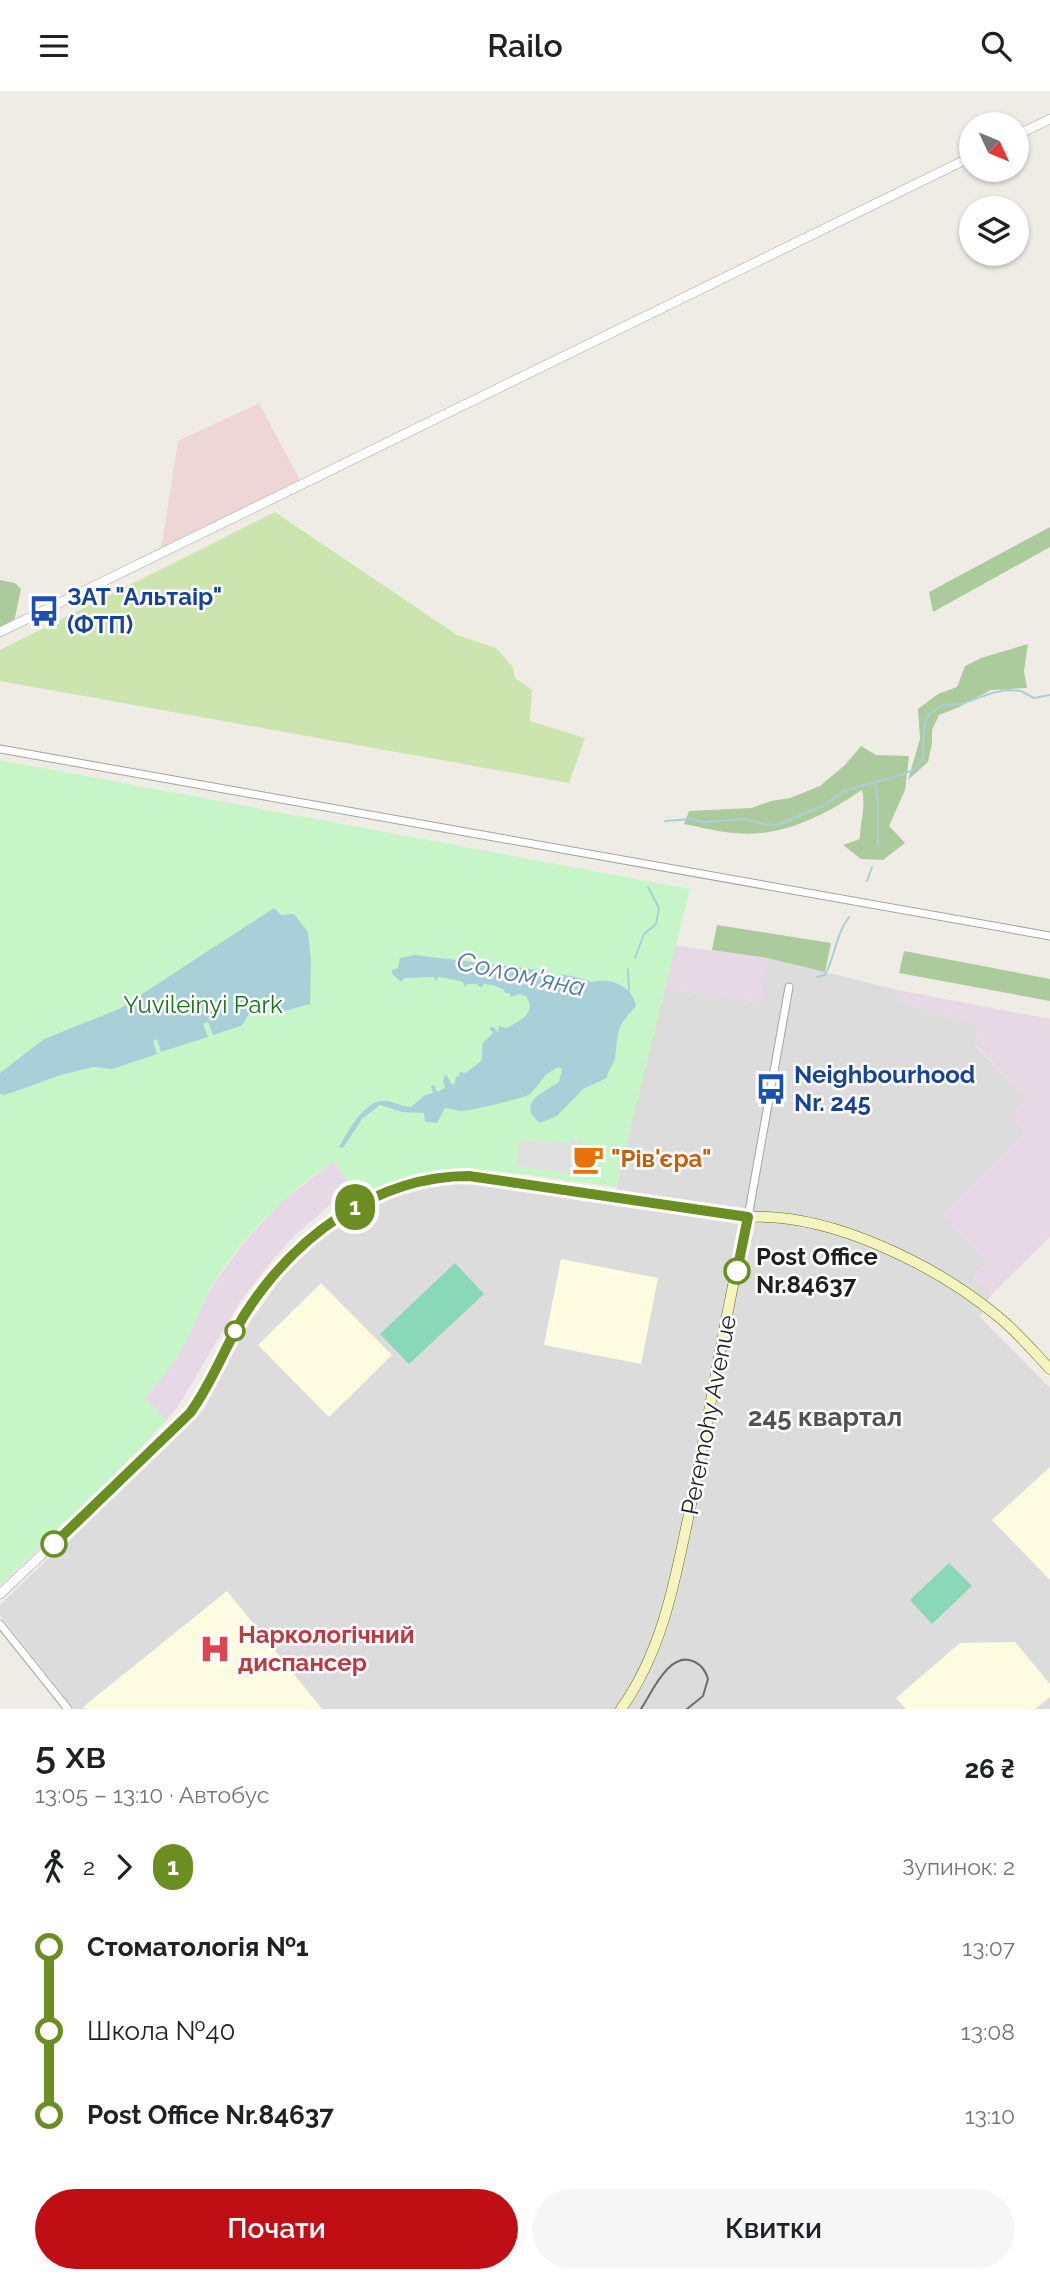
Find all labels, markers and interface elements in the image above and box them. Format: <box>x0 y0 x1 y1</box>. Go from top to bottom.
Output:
icon: menu <box>35 27 73 65</box>
text: Railo <box>487 27 563 64</box>
icon: search <box>977 27 1015 65</box>
north arrow <box>959 112 1029 182</box>
map controls <box>959 112 1029 266</box>
button: layers <box>959 196 1029 266</box>
place label: ЗАТ "Альтаір" (ФТП) <box>67 582 222 639</box>
bus stop icon: ЗАТ "Альтаір" (ФТП) <box>27 594 61 628</box>
water label: Солом'яна <box>454 946 588 1002</box>
park label: Yuvileinyi Park <box>123 990 283 1019</box>
place label: Neighbourhood Nr. 245 <box>794 1060 975 1117</box>
bus stop icon: Neighbourhood Nr. 245 <box>754 1072 788 1106</box>
cafe icon: "Рів'єра" <box>571 1142 605 1176</box>
place label: "Рів'єра" <box>611 1144 711 1173</box>
line badge: 1 <box>332 1184 378 1230</box>
text: 1 <box>349 1192 361 1221</box>
place label: Post Office Nr.84637 <box>756 1242 878 1299</box>
marker: Post Office Nr.84637 <box>724 1258 750 1284</box>
street label: Peremohy Avenue <box>675 1313 742 1517</box>
unlabelled marker <box>225 1321 245 1341</box>
district label: 245 квартал <box>748 1402 902 1432</box>
unlabelled marker <box>41 1531 67 1557</box>
place label: Наркологічний диспансер <box>238 1620 415 1677</box>
hospital icon: Наркологічний диспансер <box>198 1632 232 1666</box>
text: 5 хв <box>35 1732 106 1777</box>
text: 26 ₴ <box>964 1754 1015 1784</box>
text: 13:05 – 13:10 · Автобус <box>35 1781 269 1808</box>
icon: walk <box>35 1848 73 1886</box>
icon: forward <box>105 1848 143 1886</box>
text: 1 <box>167 1852 179 1881</box>
text: 2 <box>83 1853 95 1880</box>
text: Зупинок: 2 <box>902 1853 1015 1880</box>
text: Стоматологія №1 <box>87 1932 309 1962</box>
text: 13:07 <box>962 1934 1015 1961</box>
text: Школа №40 <box>87 2016 235 2046</box>
text: 13:08 <box>961 2018 1015 2045</box>
text: Post Office Nr.84637 <box>87 2100 334 2130</box>
text: 13:10 <box>965 2102 1015 2129</box>
button: Почати <box>35 2189 518 2269</box>
button: Квитки <box>532 2189 1015 2269</box>

